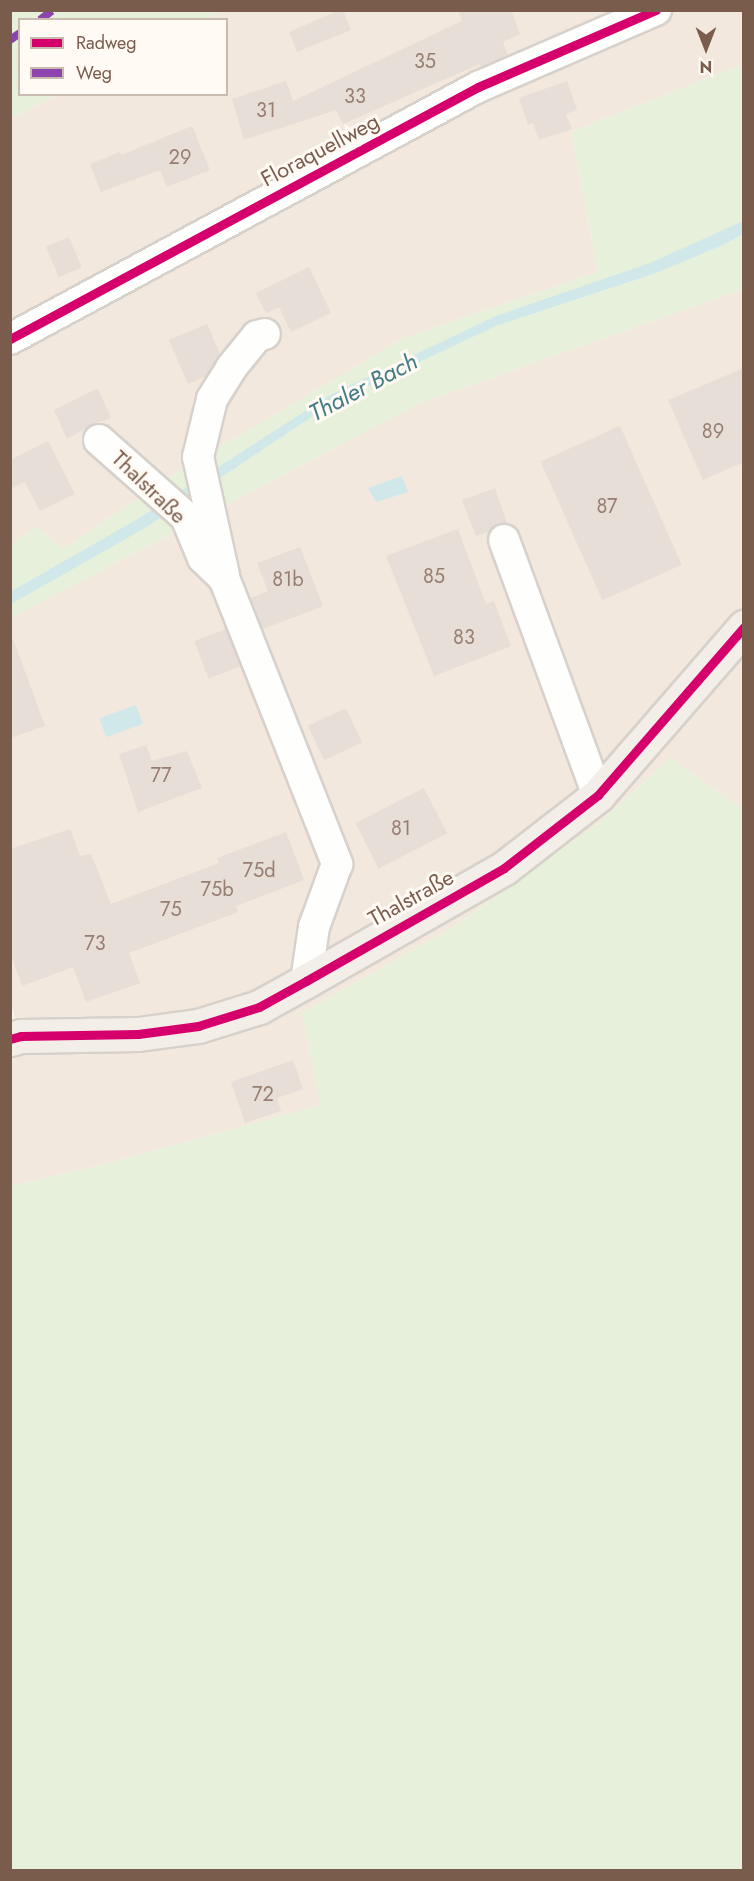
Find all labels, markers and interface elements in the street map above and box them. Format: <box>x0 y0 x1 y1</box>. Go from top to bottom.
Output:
legend <box>18 18 228 96</box>
north arrow <box>676 18 736 78</box>
text: Radweg <box>76 30 137 56</box>
house number: 35 <box>414 49 436 73</box>
text: N <box>700 55 712 78</box>
text: Weg <box>76 60 112 86</box>
house number: 33 <box>344 84 366 108</box>
house number: 31 <box>256 98 276 122</box>
street label: Floraquellweg <box>256 108 384 192</box>
house number: 29 <box>169 145 191 169</box>
water label: Thaler Bach <box>304 346 422 428</box>
house number: 89 <box>702 419 724 443</box>
street label: Thalstraße <box>106 445 192 529</box>
house number: 87 <box>596 494 618 518</box>
house number: 85 <box>423 564 445 588</box>
house number: 81b <box>272 567 304 591</box>
house number: 83 <box>453 625 475 649</box>
house number: 77 <box>151 763 171 787</box>
house number: 81 <box>391 816 411 840</box>
house number: 75d <box>242 858 276 882</box>
street label: Thalstraße <box>364 864 458 932</box>
house number: 75b <box>200 877 234 901</box>
house number: 75 <box>160 897 182 921</box>
house number: 73 <box>84 931 106 955</box>
house number: 72 <box>252 1082 274 1106</box>

